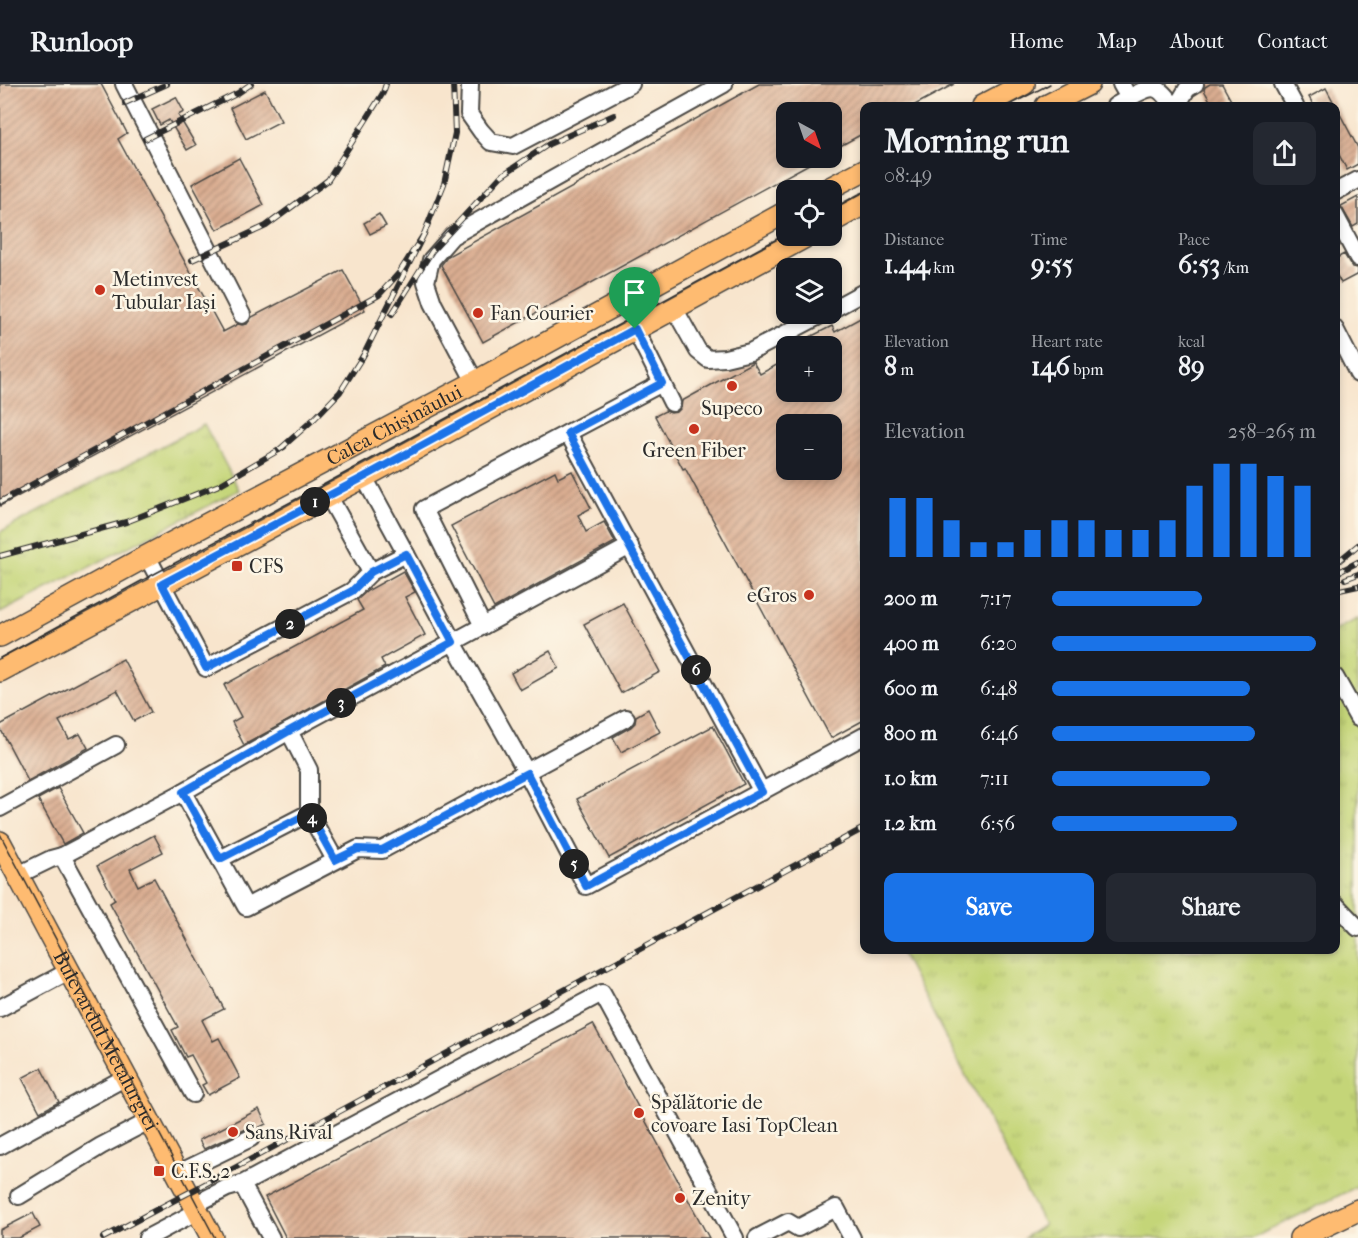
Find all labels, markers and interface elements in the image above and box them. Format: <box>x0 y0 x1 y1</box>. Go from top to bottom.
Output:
text: Runloop <box>30 25 133 58</box>
text: Home <box>1009 29 1064 53</box>
text: Map <box>1097 29 1137 53</box>
text: About <box>1170 29 1224 53</box>
text: Contact <box>1257 29 1328 53</box>
north arrow <box>776 102 842 168</box>
map controls <box>776 102 842 480</box>
text: Morning run <box>884 122 1069 161</box>
button: share <box>1253 122 1316 185</box>
text: 08:49 <box>884 164 932 187</box>
button: locate <box>776 180 842 246</box>
text: Distance <box>884 230 944 249</box>
text: Time <box>1031 230 1067 249</box>
text: Pace <box>1178 230 1210 249</box>
text: 1.44 <box>884 249 930 280</box>
text: 9:55 <box>1031 249 1073 280</box>
text: 6:53 <box>1178 249 1220 280</box>
button: layers <box>776 258 842 324</box>
text: km <box>930 258 955 277</box>
text: /km <box>1220 258 1249 277</box>
pin <box>609 267 660 329</box>
place label: Metinvest Tubular Iași <box>112 268 216 314</box>
icon: arrive <box>618 276 651 309</box>
marker: Metinvest Tubular Iași <box>93 283 107 297</box>
place label: Fan Courier <box>490 302 594 325</box>
marker: Fan Courier <box>471 306 485 320</box>
text: Elevation <box>884 332 949 351</box>
text: Heart rate <box>1031 332 1103 351</box>
text: kcal <box>1178 332 1205 351</box>
button: + <box>776 336 842 402</box>
text: 8 <box>884 351 897 382</box>
text: 146 <box>1031 351 1070 382</box>
text: 89 <box>1178 351 1205 382</box>
text: m <box>897 360 914 379</box>
text: bpm <box>1070 360 1103 379</box>
marker: Supeco <box>725 379 739 393</box>
street label: Calea Chișinăului <box>322 380 466 470</box>
place label: Supeco <box>701 397 763 420</box>
button: − <box>776 414 842 480</box>
text: Elevation <box>884 420 965 443</box>
text: 258–265 m <box>1228 420 1316 443</box>
marker: Green Fiber <box>687 422 701 436</box>
place label: Green Fiber <box>642 439 746 462</box>
pin: 1 <box>300 487 330 517</box>
text: 1 <box>312 492 318 511</box>
place label: CFS <box>249 555 284 578</box>
marker: CFS <box>230 559 244 573</box>
place label: eGros <box>747 584 797 607</box>
text: 200 m <box>884 587 937 610</box>
text: 7:17 <box>980 587 1011 610</box>
marker: eGros <box>802 588 816 602</box>
pin: 2 <box>275 609 305 639</box>
text: 2 <box>286 614 294 633</box>
text: 400 m <box>884 632 939 655</box>
text: 6:20 <box>980 632 1017 655</box>
pin: 6 <box>681 655 711 685</box>
text: 6 <box>692 660 700 679</box>
text: 600 m <box>884 677 938 700</box>
text: 6:48 <box>980 677 1018 700</box>
pin: 3 <box>326 688 356 718</box>
text: 3 <box>338 693 344 712</box>
text: 800 m <box>884 722 937 745</box>
text: 6:46 <box>980 722 1018 745</box>
text: 1.0 km <box>884 767 937 790</box>
text: 7:11 <box>980 767 1009 790</box>
pin: 4 <box>297 803 327 833</box>
text: 4 <box>307 808 317 827</box>
text: 1.2 km <box>884 812 937 835</box>
text: 6:56 <box>980 812 1015 835</box>
pin: 5 <box>559 849 589 879</box>
text: 5 <box>571 854 577 873</box>
button: Save <box>884 873 1094 942</box>
button: Share <box>1106 873 1316 942</box>
street label: Bulevardul Metalurgiei <box>49 946 164 1134</box>
place label: Spălătorie de covoare Iasi TopClean <box>651 1091 838 1137</box>
marker: Spălătorie de covoare Iasi TopClean <box>632 1106 646 1120</box>
place label: Sans Rival <box>245 1121 333 1144</box>
marker: Sans Rival <box>226 1125 240 1139</box>
place label: C.F.S. 2 <box>171 1160 231 1183</box>
marker: C.F.S. 2 <box>152 1164 166 1178</box>
place label: Zenity <box>692 1187 752 1210</box>
marker: Zenity <box>673 1191 687 1205</box>

